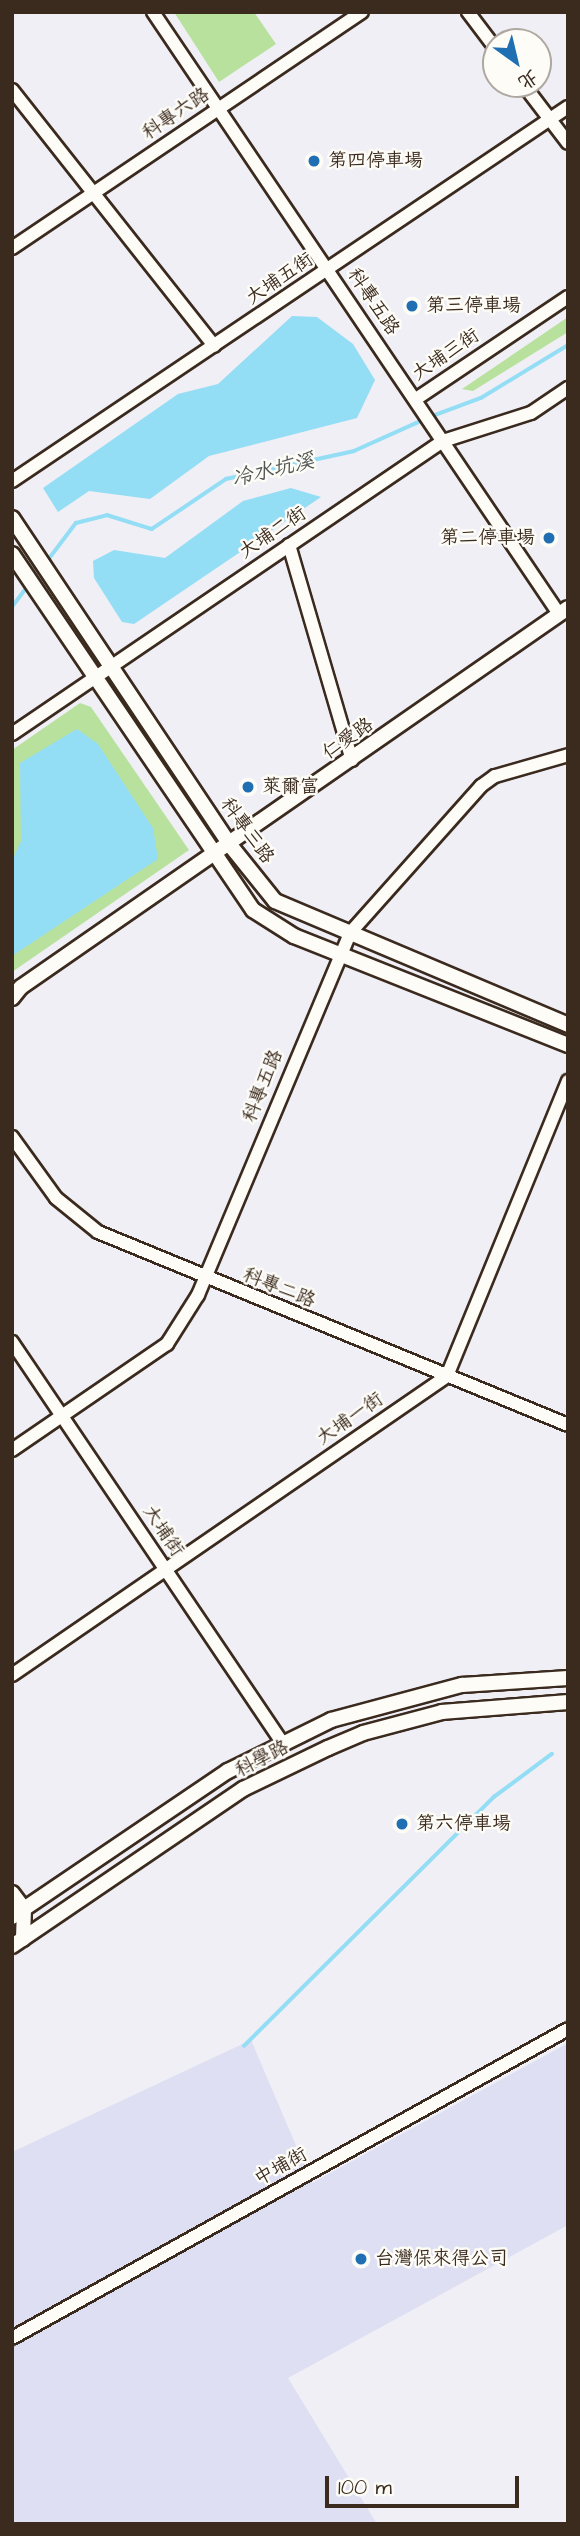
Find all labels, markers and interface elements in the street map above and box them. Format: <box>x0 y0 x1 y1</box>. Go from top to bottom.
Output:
north arrow <box>482 28 552 98</box>
text: 北 <box>512 63 543 96</box>
street label: 科專六路 <box>138 83 214 145</box>
place label: 第四停車場 <box>328 150 423 172</box>
marker: 第四停車場 <box>306 153 322 169</box>
street label: 大埔五街 <box>242 248 318 310</box>
street label: 科專五路 <box>342 264 404 340</box>
place label: 第三停車場 <box>426 295 521 317</box>
marker: 第三停車場 <box>404 298 420 314</box>
street label: 大埔三街 <box>408 324 484 386</box>
water label: 冷水坑溪 <box>229 448 317 492</box>
street label: 大埔二街 <box>235 502 311 564</box>
place label: 第二停車場 <box>440 527 535 549</box>
marker: 第二停車場 <box>541 530 557 546</box>
street label: 仁愛路 <box>318 713 378 765</box>
place label: 萊爾富 <box>262 776 319 798</box>
marker: 萊爾富 <box>240 779 256 795</box>
street label: 科專三路 <box>215 794 279 868</box>
street label: 科專五路 <box>238 1046 288 1126</box>
street label: 科專二路 <box>239 1263 319 1313</box>
street label: 大埔一街 <box>312 1388 388 1450</box>
street label: 大埔街 <box>138 1501 188 1561</box>
street label: 科學路 <box>231 1736 293 1782</box>
place label: 第六停車場 <box>416 1813 511 1835</box>
marker: 第六停車場 <box>394 1816 410 1832</box>
street label: 中埔街 <box>251 2143 311 2191</box>
place label: 台灣保來得公司 <box>375 2248 508 2270</box>
marker: 台灣保來得公司 <box>353 2251 369 2267</box>
scale bar <box>328 2462 522 2506</box>
text: 100 m <box>338 2473 392 2502</box>

